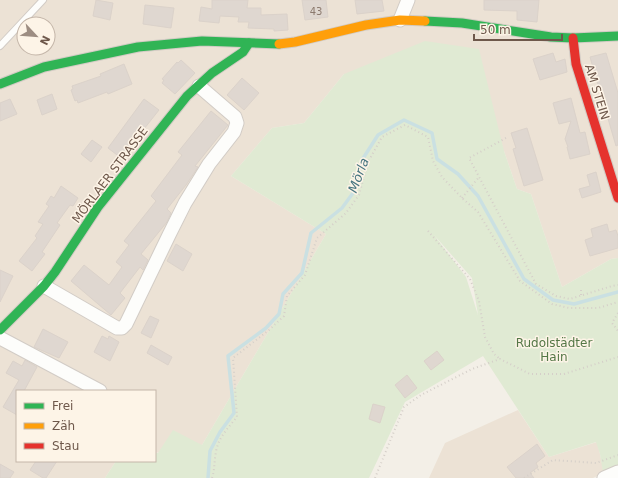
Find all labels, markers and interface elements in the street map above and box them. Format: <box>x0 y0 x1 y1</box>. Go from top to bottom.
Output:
house number: 43 <box>310 6 322 17</box>
north arrow <box>16 16 56 56</box>
scale bar <box>474 16 562 42</box>
text: 50 m <box>480 23 511 37</box>
text: N <box>37 33 52 47</box>
street label: AM STEIN <box>582 62 612 122</box>
street label: MÖRLAER STRASSE <box>68 123 151 226</box>
water label: Mörla <box>345 156 372 195</box>
park label: Rudolstädter Hain <box>516 336 592 364</box>
legend <box>16 390 156 462</box>
text: Frei <box>52 399 73 413</box>
text: Zäh <box>52 419 75 433</box>
text: Stau <box>52 439 79 453</box>

